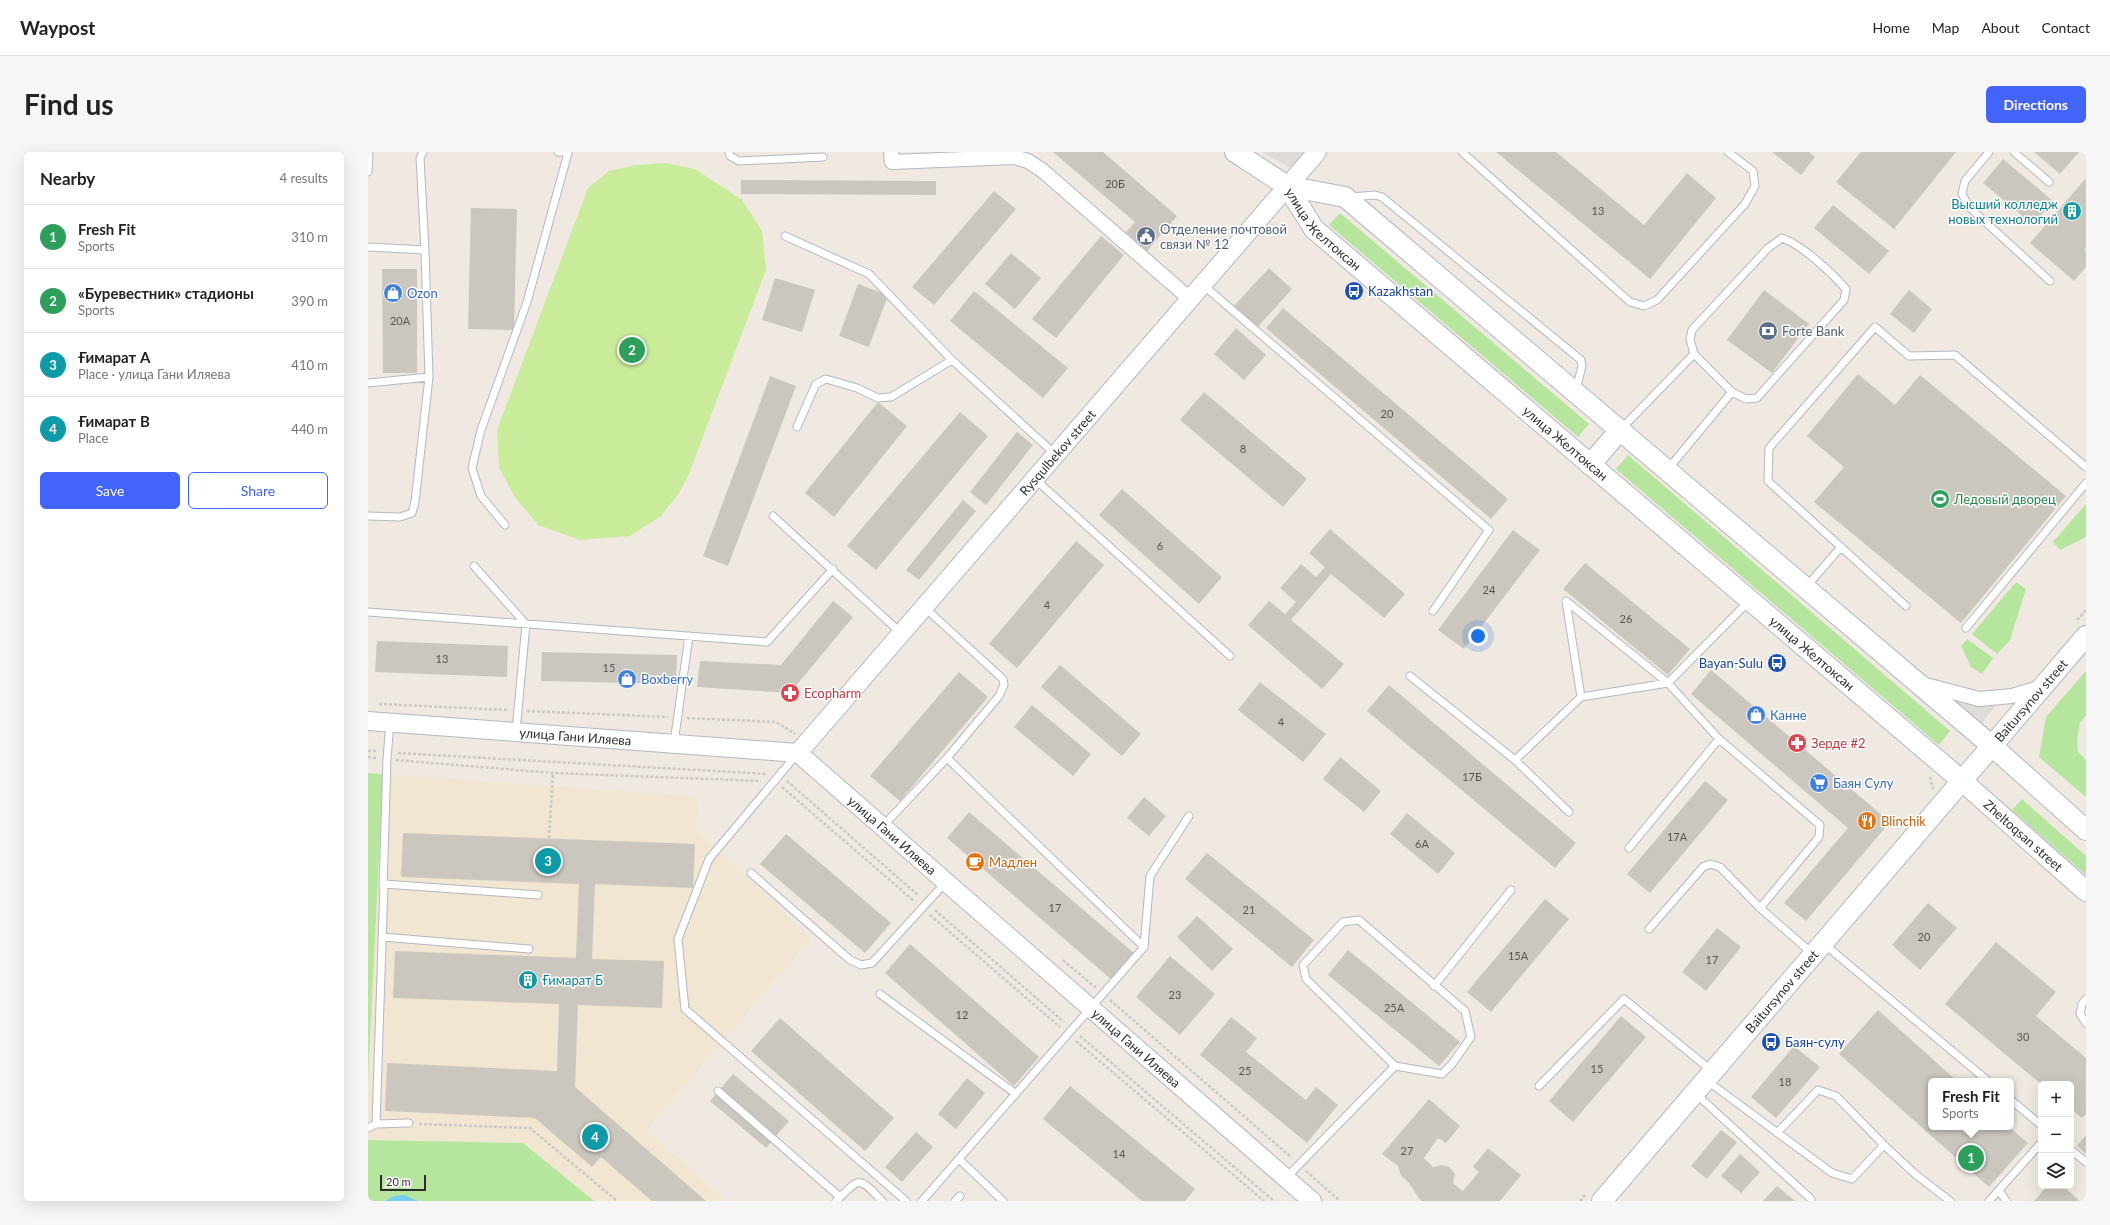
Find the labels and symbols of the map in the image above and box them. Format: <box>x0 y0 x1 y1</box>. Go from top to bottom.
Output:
house number: 20Б <box>1105 177 1125 190</box>
street label: улица Желтоксан <box>1282 185 1364 274</box>
place label: Высший колледж новых технологий <box>1948 196 2059 227</box>
building icon: Высший колледж новых технологий <box>2061 200 2083 222</box>
house number: 13 <box>1592 204 1604 217</box>
place label: Отделение почтовой связи № 12 <box>1160 221 1287 252</box>
public building icon: Отделение почтовой связи № 12 <box>1135 225 1157 247</box>
bus stop icon: Kazakhstan <box>1343 280 1365 302</box>
shop icon: Ozon <box>382 282 404 304</box>
place label: Kazakhstan <box>1368 283 1433 299</box>
place label: Ozon <box>407 285 438 301</box>
house number: 20А <box>390 314 411 327</box>
bank icon: Forte Bank <box>1757 320 1779 342</box>
place label: Forte Bank <box>1782 323 1845 339</box>
pin: 2 <box>619 335 645 365</box>
street label: улица Желтоксан <box>1520 402 1611 484</box>
street label: Rysqulbekov street <box>1016 406 1099 499</box>
house number: 20 <box>1381 407 1394 420</box>
house number: 8 <box>1240 442 1246 455</box>
sports icon: Ледовый дворец <box>1929 488 1951 510</box>
place label: Ледовый дворец <box>1953 491 2056 507</box>
house number: 6 <box>1157 539 1163 552</box>
house number: 24 <box>1483 583 1496 596</box>
house number: 4 <box>1044 598 1051 611</box>
house number: 26 <box>1620 612 1632 625</box>
street label: улица Желтоксан <box>1766 613 1858 694</box>
your location <box>1468 626 1488 646</box>
house number: 13 <box>436 652 448 665</box>
bus stop icon: Bayan-Sulu <box>1766 652 1788 674</box>
place label: Bayan-Sulu <box>1699 655 1763 671</box>
street label: Baitursynov street <box>1991 656 2071 745</box>
house number: 15 <box>603 661 615 674</box>
shop icon: Boxberry <box>616 668 638 690</box>
place label: Boxberry <box>641 671 693 687</box>
pharmacy icon: Ecopharm <box>779 682 801 704</box>
place label: Ecopharm <box>804 685 861 701</box>
shop icon: Канне <box>1745 704 1767 726</box>
place label: Канне <box>1770 707 1807 723</box>
house number: 4 <box>1278 715 1285 728</box>
street label: улица Гани Иляева <box>519 724 632 749</box>
pharmacy icon: Зерде #2 <box>1786 732 1808 754</box>
place label: Зерде #2 <box>1811 735 1865 751</box>
house number: 17Б <box>1462 770 1482 783</box>
supermarket icon: Баян Сулу <box>1808 772 1830 794</box>
place label: Баян Сулу <box>1833 775 1894 791</box>
street label: улица Гани Иляева <box>845 792 940 878</box>
street label: Zheltoqsan street <box>1981 796 2066 875</box>
restaurant icon: Blinchik <box>1856 810 1878 832</box>
place label: Blinchik <box>1881 813 1926 829</box>
house number: 17А <box>1667 830 1688 843</box>
house number: 6А <box>1415 837 1429 850</box>
pin: 3 <box>535 846 561 876</box>
cafe icon: Мадлен <box>964 851 986 873</box>
place label: Мадлен <box>989 854 1037 870</box>
house number: 17 <box>1049 901 1061 914</box>
house number: 21 <box>1243 903 1255 916</box>
house number: 20 <box>1918 930 1931 943</box>
street label: Baitursynov street <box>1742 946 1822 1036</box>
house number: 15А <box>1508 949 1529 962</box>
house number: 17 <box>1706 953 1718 966</box>
building icon: Ғимарат Б <box>517 969 539 991</box>
place label: Ғимарат Б <box>542 972 603 988</box>
house number: 23 <box>1169 988 1181 1001</box>
house number: 25А <box>1384 1001 1405 1014</box>
street label: улица Гани Иляева <box>1089 1005 1184 1091</box>
house number: 12 <box>956 1008 968 1021</box>
house number: 30 <box>2017 1030 2030 1043</box>
bus stop icon: Баян-сулу <box>1760 1031 1782 1053</box>
place label: Баян-сулу <box>1785 1034 1845 1050</box>
house number: 15 <box>1591 1062 1603 1075</box>
house number: 25 <box>1239 1064 1251 1077</box>
house number: 18 <box>1779 1075 1791 1088</box>
pin: 4 <box>582 1122 608 1152</box>
pin: 1 <box>1958 1143 1984 1173</box>
house number: 27 <box>1401 1144 1413 1157</box>
house number: 14 <box>1113 1147 1126 1160</box>
scale bar <box>380 1173 426 1192</box>

